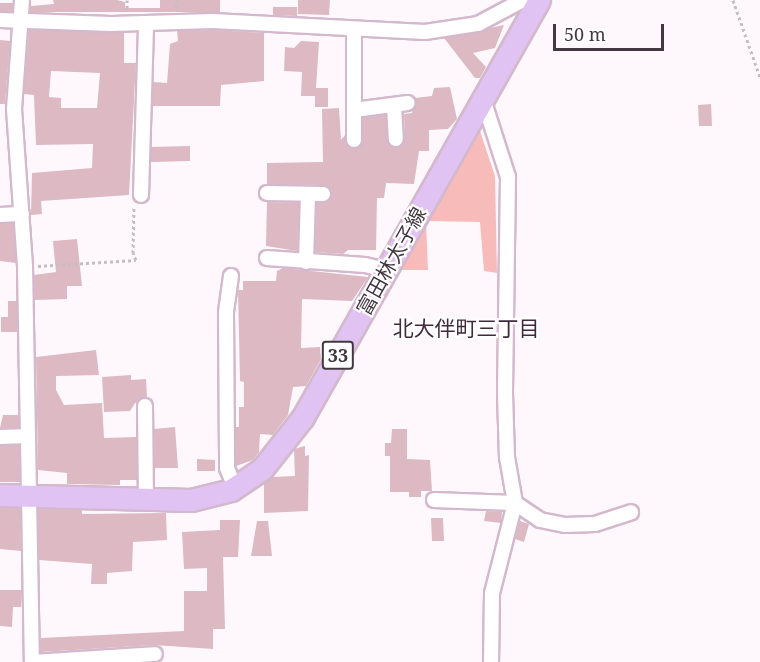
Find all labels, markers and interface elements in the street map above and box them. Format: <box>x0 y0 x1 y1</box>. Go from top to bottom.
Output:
scale bar <box>556 12 667 50</box>
text: 50 m <box>564 22 606 46</box>
street label: 富田林太子線 <box>351 203 431 319</box>
district label: 北大伴町三丁目 <box>393 315 539 341</box>
road number: 33 <box>322 340 354 370</box>

